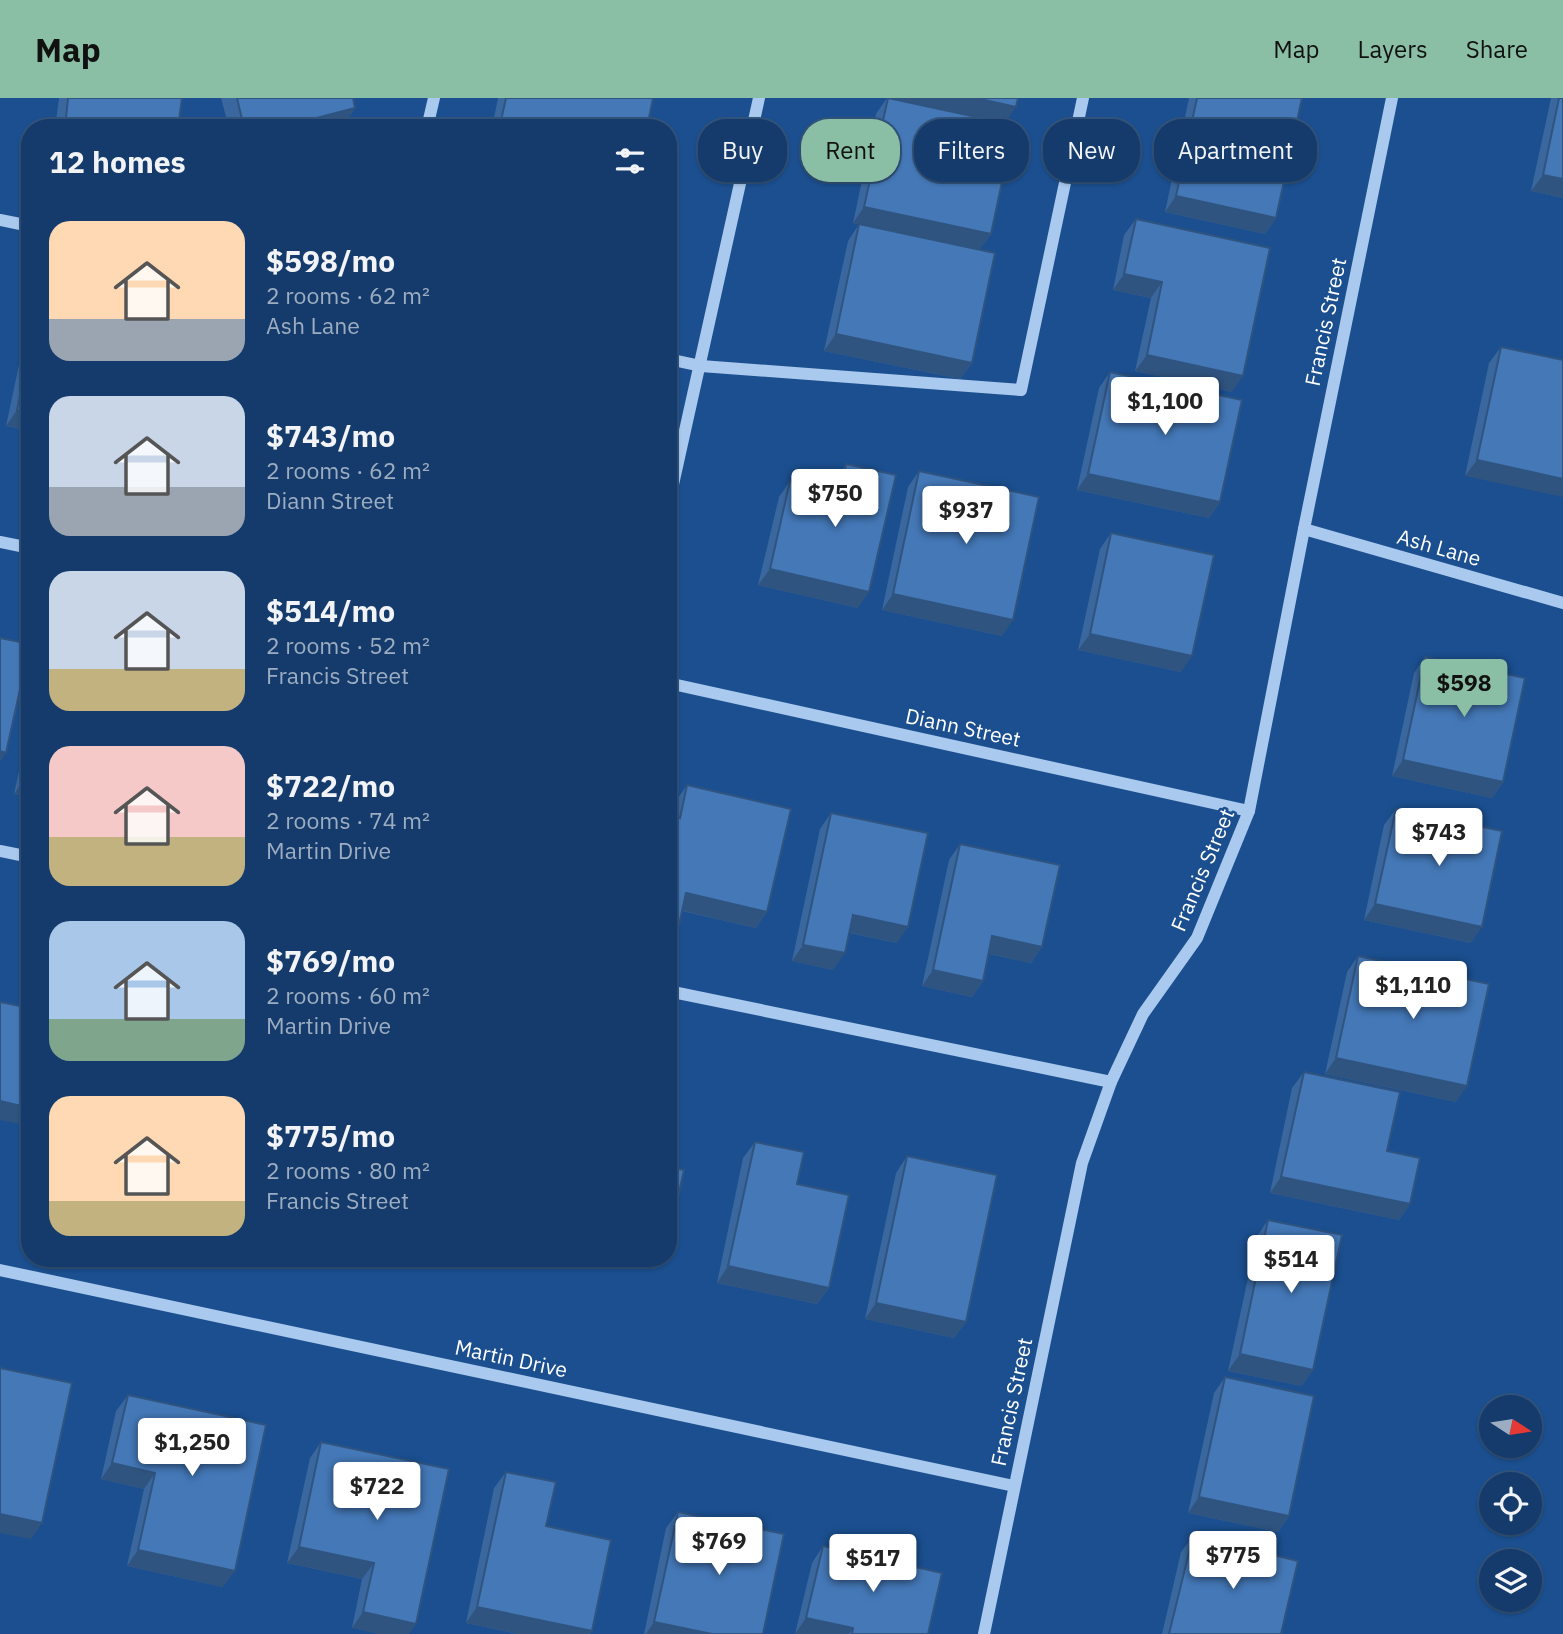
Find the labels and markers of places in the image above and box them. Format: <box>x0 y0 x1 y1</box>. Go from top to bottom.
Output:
pin: $1,100 <box>1108 378 1222 437</box>
pin: $750 <box>794 470 876 529</box>
pin: $937 <box>925 486 1007 546</box>
pin: $598 <box>1423 660 1505 719</box>
pin: $743 <box>1398 808 1480 868</box>
pin: $1,110 <box>1356 962 1470 1021</box>
pin: $514 <box>1250 1236 1332 1295</box>
pin: $1,250 <box>135 1418 249 1478</box>
pin: $722 <box>336 1462 418 1522</box>
pin: $769 <box>678 1518 760 1577</box>
pin: $775 <box>1192 1532 1274 1591</box>
pin: $517 <box>832 1534 914 1594</box>

